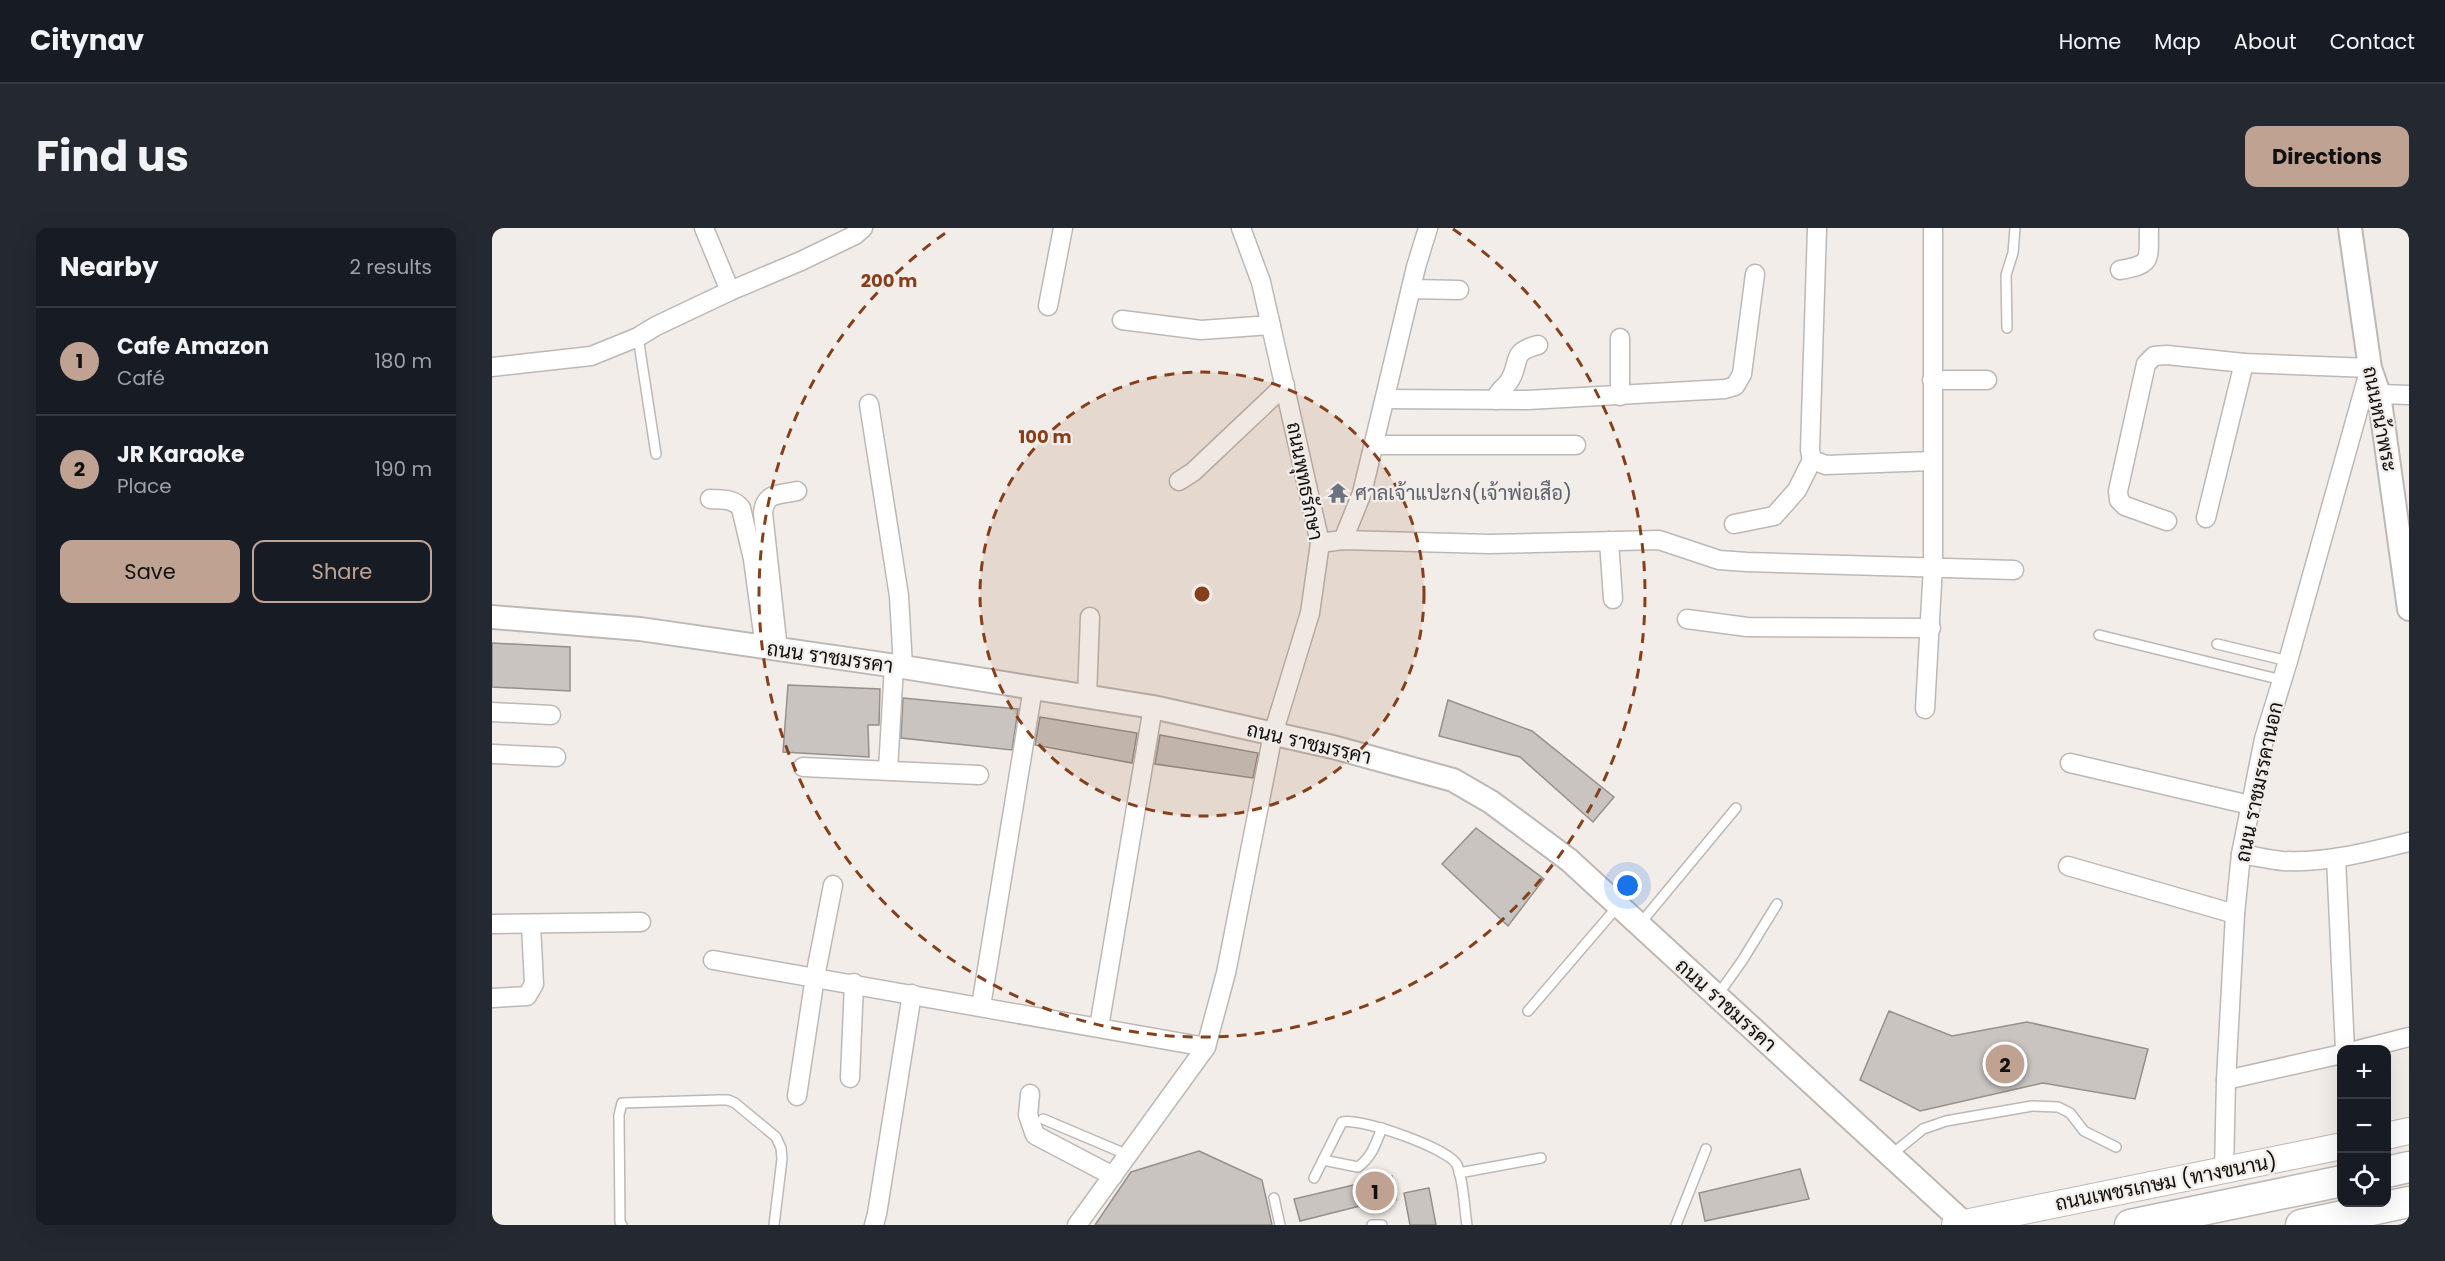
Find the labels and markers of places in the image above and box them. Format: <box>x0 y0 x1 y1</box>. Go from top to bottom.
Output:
place label: ศาลเจ้าแปะกง(เจ้าพ่อเสือ) <box>1355 479 1572 507</box>
temple icon: ศาลเจ้าแปะกง(เจ้าพ่อเสือ) <box>1326 481 1350 505</box>
centre of rings <box>1192 584 1212 604</box>
pin: 2 <box>1986 1042 2024 1086</box>
pin: 1 <box>1356 1168 1394 1214</box>

